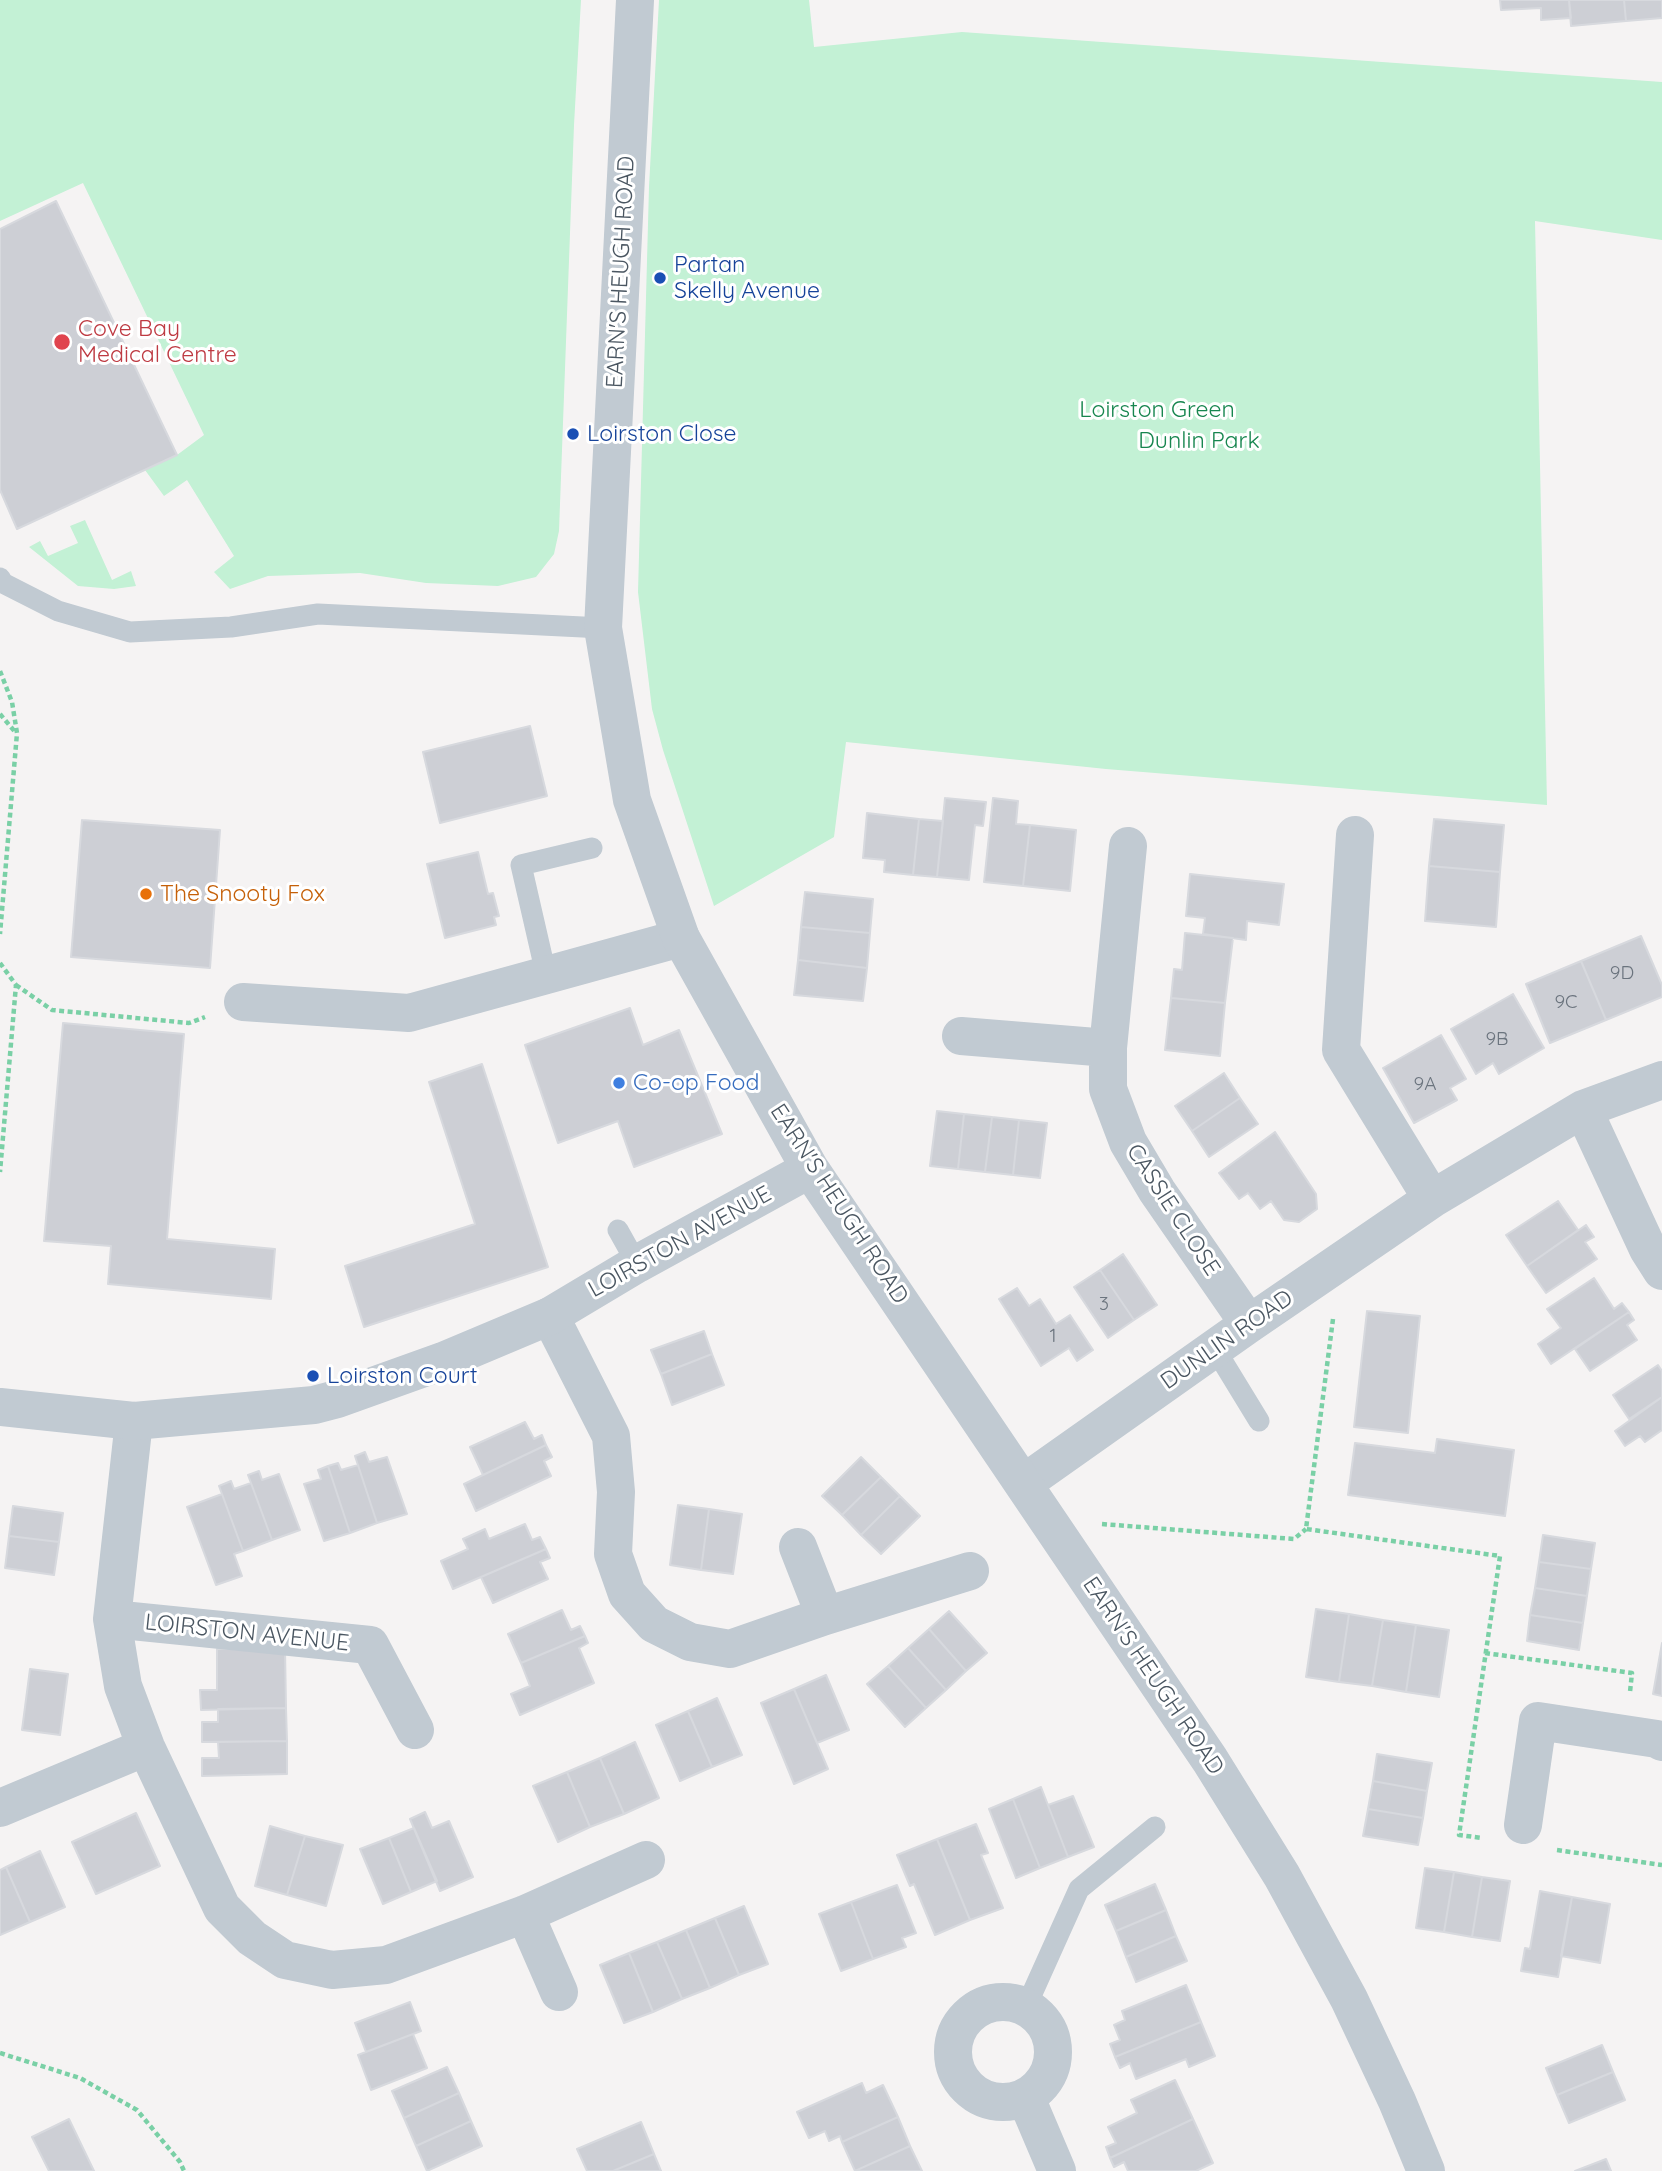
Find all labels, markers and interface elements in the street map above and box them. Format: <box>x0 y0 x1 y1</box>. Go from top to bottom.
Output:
street label: EARN'S HEUGH ROAD <box>601 155 641 389</box>
place label: Partan Skelly Avenue <box>674 251 820 305</box>
marker: Partan Skelly Avenue <box>652 270 668 286</box>
place label: Cove Bay Medical Centre <box>78 315 237 369</box>
marker: Cove Bay Medical Centre <box>52 332 72 352</box>
park label: Loirston Green <box>1079 396 1235 424</box>
place label: Loirston Close <box>587 420 737 448</box>
marker: Loirston Close <box>565 426 581 442</box>
park label: Dunlin Park <box>1138 427 1260 455</box>
place label: The Snooty Fox <box>160 880 325 908</box>
marker: The Snooty Fox <box>138 886 154 902</box>
house number: 9D <box>1610 962 1634 984</box>
house number: 9C <box>1554 991 1578 1013</box>
house number: 9B <box>1486 1028 1508 1050</box>
place label: Co-op Food <box>633 1069 759 1097</box>
house number: 9A <box>1414 1073 1436 1095</box>
marker: Co-op Food <box>611 1075 627 1091</box>
street label: EARN'S HEUGH ROAD <box>764 1099 914 1309</box>
street label: CASSIE CLOSE <box>1120 1139 1226 1281</box>
street label: LOIRSTON AVENUE <box>584 1180 776 1304</box>
street label: DUNLIN ROAD <box>1156 1284 1298 1396</box>
house number: 3 <box>1099 1293 1109 1315</box>
house number: 1 <box>1049 1325 1057 1347</box>
place label: Loirston Court <box>327 1362 477 1390</box>
marker: Loirston Court <box>305 1368 321 1384</box>
street label: EARN'S HEUGH ROAD <box>1076 1572 1230 1780</box>
street label: LOIRSTON AVENUE <box>144 1609 350 1657</box>

